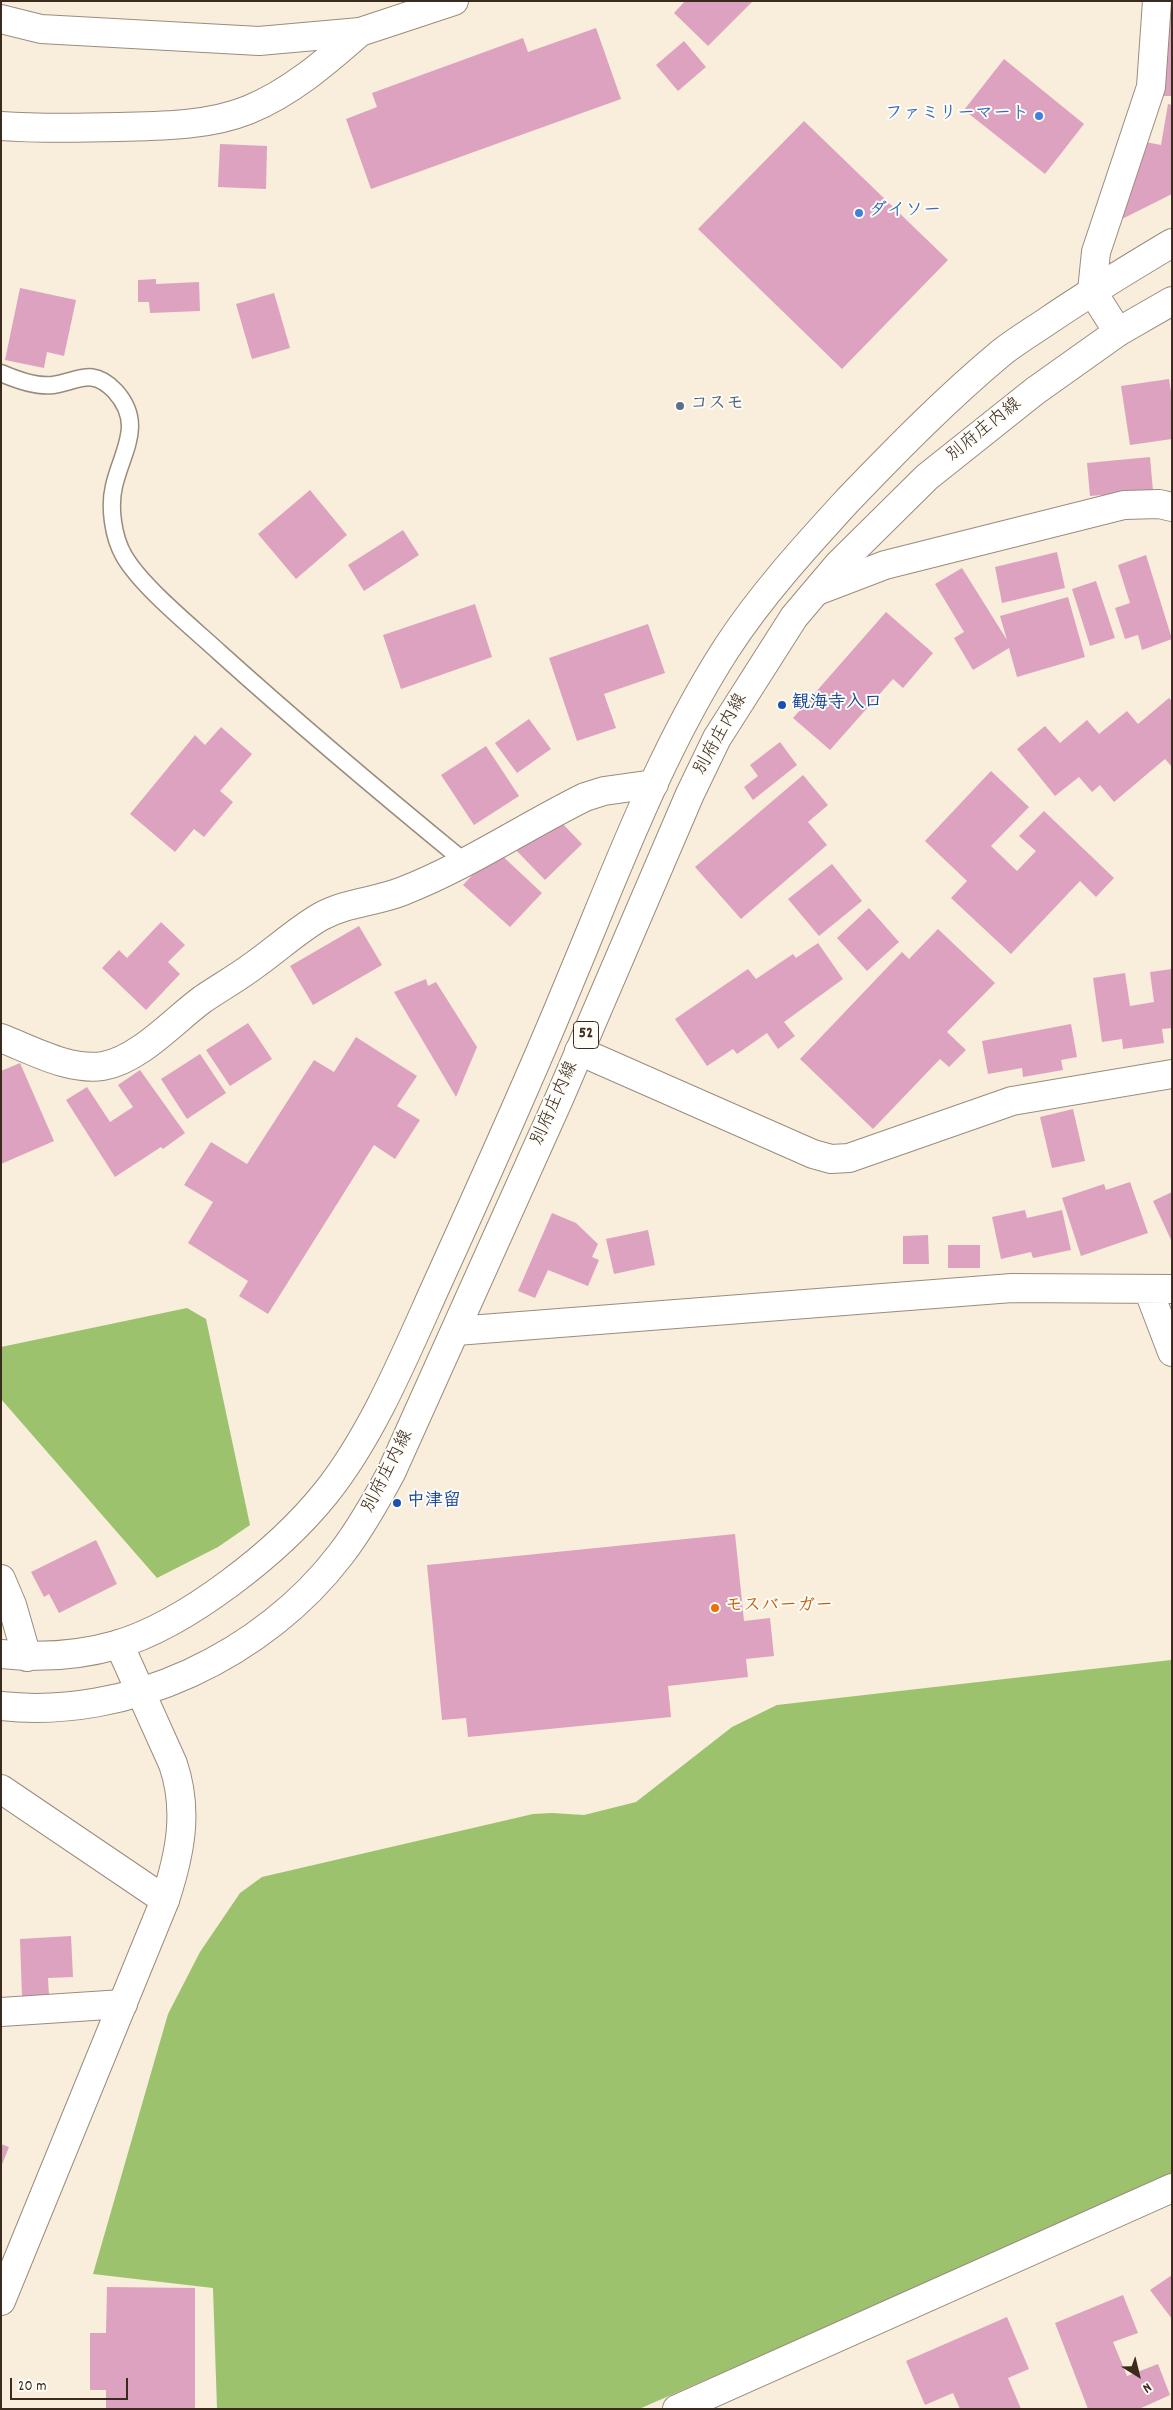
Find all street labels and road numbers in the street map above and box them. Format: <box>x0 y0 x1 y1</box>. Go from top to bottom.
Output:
street label: 別府庄内線 <box>943 394 1027 468</box>
street label: 別府庄内線 <box>691 690 753 780</box>
road number: 52 <box>574 1022 598 1048</box>
street label: 別府庄内線 <box>528 1058 584 1150</box>
street label: 別府庄内線 <box>359 1427 419 1517</box>

